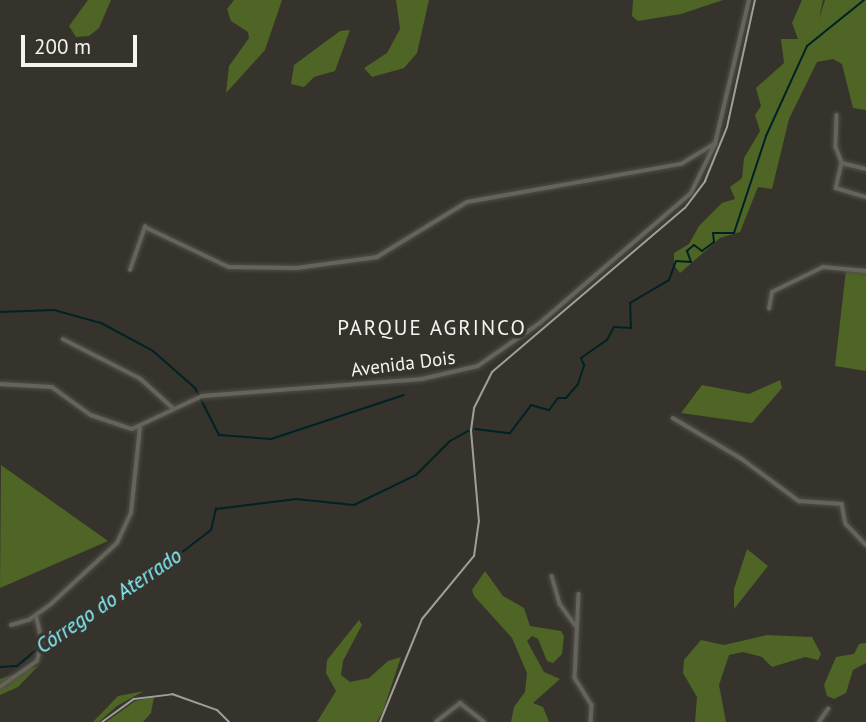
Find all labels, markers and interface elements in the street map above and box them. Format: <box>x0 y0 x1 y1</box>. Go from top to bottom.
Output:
scale bar <box>24 21 140 65</box>
text: 200 m <box>34 33 91 60</box>
district label: PARQUE AGRINCO <box>339 315 525 341</box>
street label: Avenida Dois <box>350 346 456 382</box>
water label: Córrego do Aterrado <box>31 543 187 659</box>

